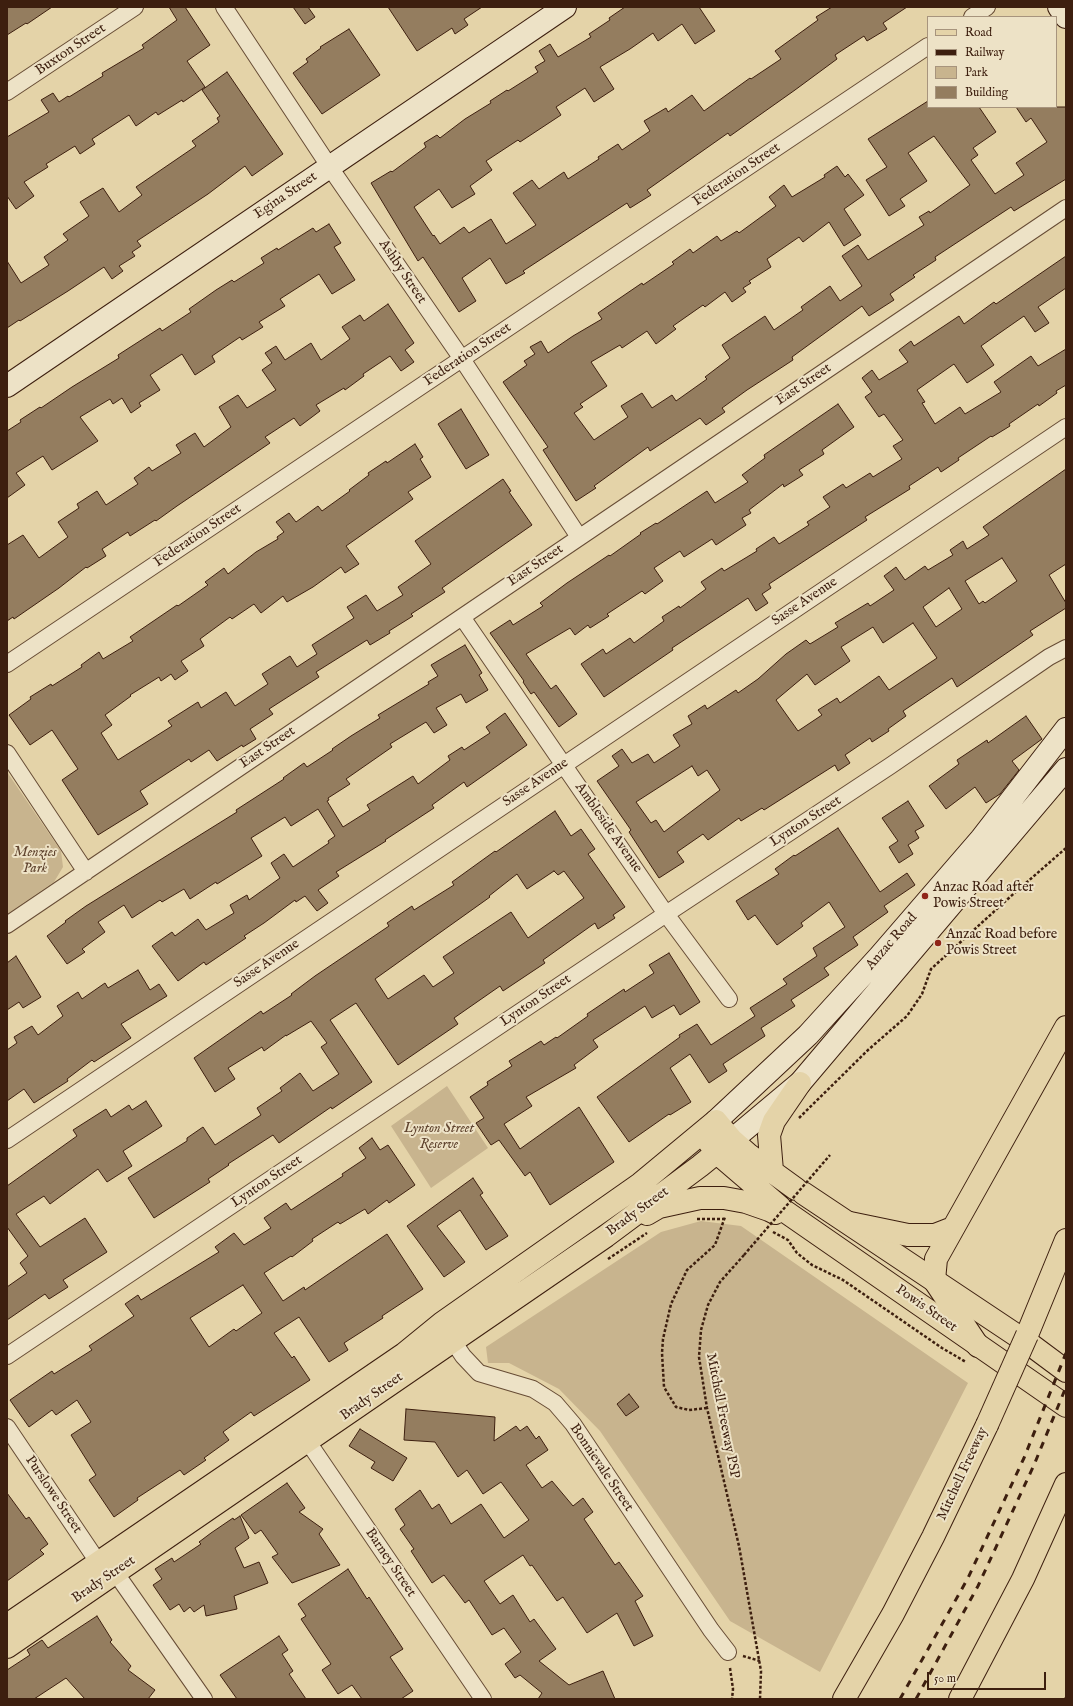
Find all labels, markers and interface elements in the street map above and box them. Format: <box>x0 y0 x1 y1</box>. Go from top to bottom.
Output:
legend <box>927 16 1057 108</box>
street label: Buxton Street <box>33 20 109 80</box>
text: Road <box>965 25 992 40</box>
text: Railway <box>965 45 1004 60</box>
text: Park <box>965 65 988 80</box>
text: Building <box>965 85 1008 100</box>
street label: Federation Street <box>690 140 784 210</box>
street label: Egina Street <box>251 169 321 223</box>
street label: Ashby Street <box>374 237 430 307</box>
street label: Federation Street <box>421 320 515 390</box>
street label: East Street <box>773 360 835 410</box>
street label: Federation Street <box>151 501 245 571</box>
street label: East Street <box>505 541 567 591</box>
street label: Sasse Avenue <box>769 574 841 630</box>
street label: East Street <box>237 723 299 773</box>
street label: Sasse Avenue <box>500 755 572 811</box>
street label: Ambleside Avenue <box>571 780 645 876</box>
street label: Lynton Street <box>767 793 845 851</box>
park label: Menzies Park <box>13 845 57 878</box>
place label: Anzac Road after Powis Street <box>933 880 1034 912</box>
marker: Anzac Road after Powis Street <box>920 891 930 901</box>
street label: Anzac Road <box>863 910 921 974</box>
place label: Anzac Road before Powis Street <box>946 927 1057 960</box>
street label: Sasse Avenue <box>231 936 303 992</box>
marker: Anzac Road before Powis Street <box>933 938 943 948</box>
street label: Lynton Street <box>497 971 575 1031</box>
park label: Lynton Street Reserve <box>404 1121 474 1154</box>
street label: Lynton Street <box>228 1152 306 1212</box>
street label: Brady Street <box>604 1184 672 1240</box>
street label: Powis Street <box>892 1282 960 1336</box>
street label: Mitchell Freeway PSP <box>702 1352 742 1480</box>
street label: Brady Street <box>337 1369 407 1425</box>
street label: Bonnievale Street <box>566 1421 636 1515</box>
street label: Mitchell Freeway <box>934 1425 992 1523</box>
street label: Purslowe Street <box>21 1453 85 1537</box>
street label: Barney Street <box>361 1526 419 1600</box>
street label: Brady Street <box>69 1553 139 1607</box>
scale bar <box>929 1664 1048 1690</box>
text: 50 m <box>934 1671 956 1686</box>

